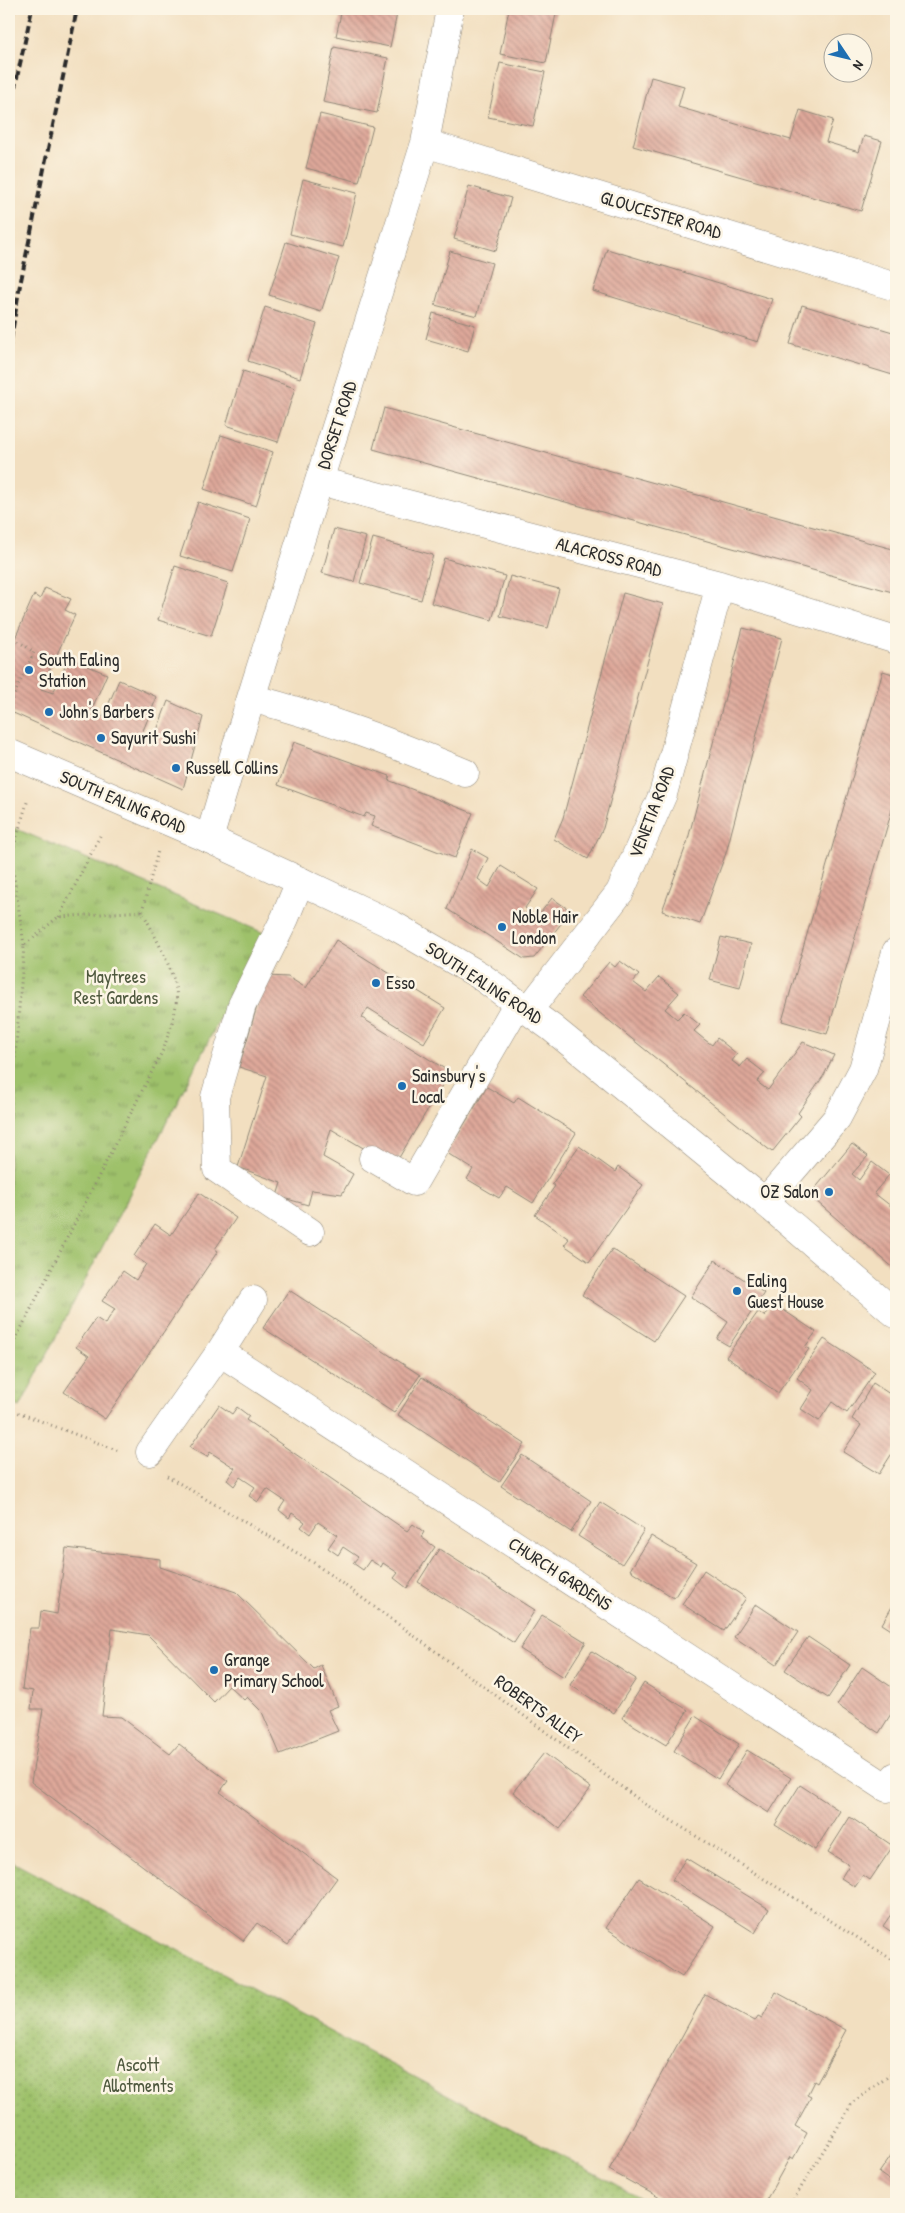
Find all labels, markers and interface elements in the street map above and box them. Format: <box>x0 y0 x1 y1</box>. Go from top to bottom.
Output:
north arrow <box>822 32 872 82</box>
text: N <box>849 57 869 75</box>
street label: GLOUCESTER ROAD <box>597 184 725 245</box>
street label: DORSET ROAD <box>311 377 363 472</box>
street label: ALACROSS ROAD <box>553 530 665 583</box>
place label: South Ealing Station <box>39 647 120 693</box>
marker: South Ealing Station <box>23 664 35 676</box>
place label: John's Barbers <box>59 699 154 724</box>
marker: John's Barbers <box>43 706 55 718</box>
place label: Sayurit Sushi <box>111 725 196 750</box>
marker: Sayurit Sushi <box>95 732 107 744</box>
place label: Russell Collins <box>186 755 278 780</box>
marker: Russell Collins <box>170 762 182 774</box>
street label: VENETIA ROAD <box>623 762 681 861</box>
street label: SOUTH EALING ROAD <box>56 764 190 840</box>
place label: Noble Hair London <box>512 904 579 950</box>
marker: Noble Hair London <box>496 921 508 933</box>
street label: SOUTH EALING ROAD <box>421 935 548 1030</box>
park label: Maytrees Rest Gardens <box>74 964 158 1010</box>
place label: Esso <box>386 970 415 995</box>
marker: Esso <box>370 977 382 989</box>
place label: Sainsbury's Local <box>412 1063 486 1109</box>
marker: Sainsbury's Local <box>396 1080 408 1092</box>
place label: OZ Salon <box>760 1179 819 1204</box>
marker: OZ Salon <box>823 1186 835 1198</box>
place label: Ealing Guest House <box>747 1268 824 1314</box>
marker: Ealing Guest House <box>731 1285 743 1297</box>
street label: CHURCH GARDENS <box>504 1531 617 1616</box>
place label: Grange Primary School <box>224 1647 324 1693</box>
marker: Grange Primary School <box>208 1664 220 1676</box>
street label: ROBERTS ALLEY <box>490 1668 587 1749</box>
park label: Ascott Allotments <box>103 2052 173 2098</box>

